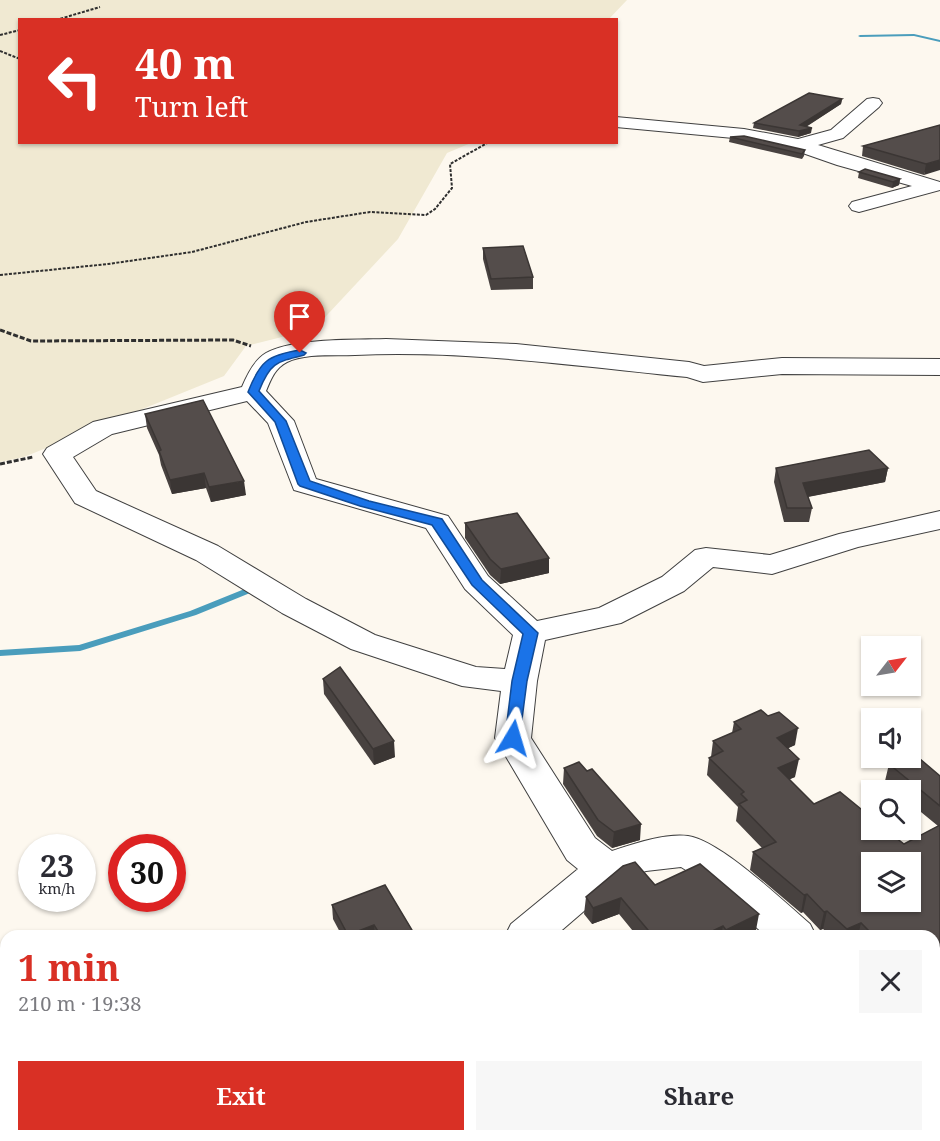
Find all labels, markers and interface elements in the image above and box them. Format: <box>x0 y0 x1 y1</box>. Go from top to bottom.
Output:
text: 40 m <box>135 34 235 91</box>
icon: left <box>36 42 114 120</box>
text: Turn left <box>135 88 248 125</box>
pin <box>274 291 325 353</box>
icon: arrive <box>283 300 316 333</box>
north arrow <box>861 636 921 696</box>
map controls <box>861 636 921 912</box>
position arrow <box>481 706 545 770</box>
button: sound <box>861 708 921 768</box>
button: search <box>861 780 921 840</box>
speed limit sign: 30 <box>108 834 186 912</box>
text: 23 <box>40 845 74 886</box>
button: layers <box>861 852 921 912</box>
text: km/h <box>39 878 75 898</box>
text: 1 min <box>18 943 120 992</box>
button: close <box>859 950 922 1013</box>
text: 210 m · 19:38 <box>18 990 141 1017</box>
button: Exit <box>18 1061 464 1130</box>
button: Share <box>476 1061 922 1130</box>

